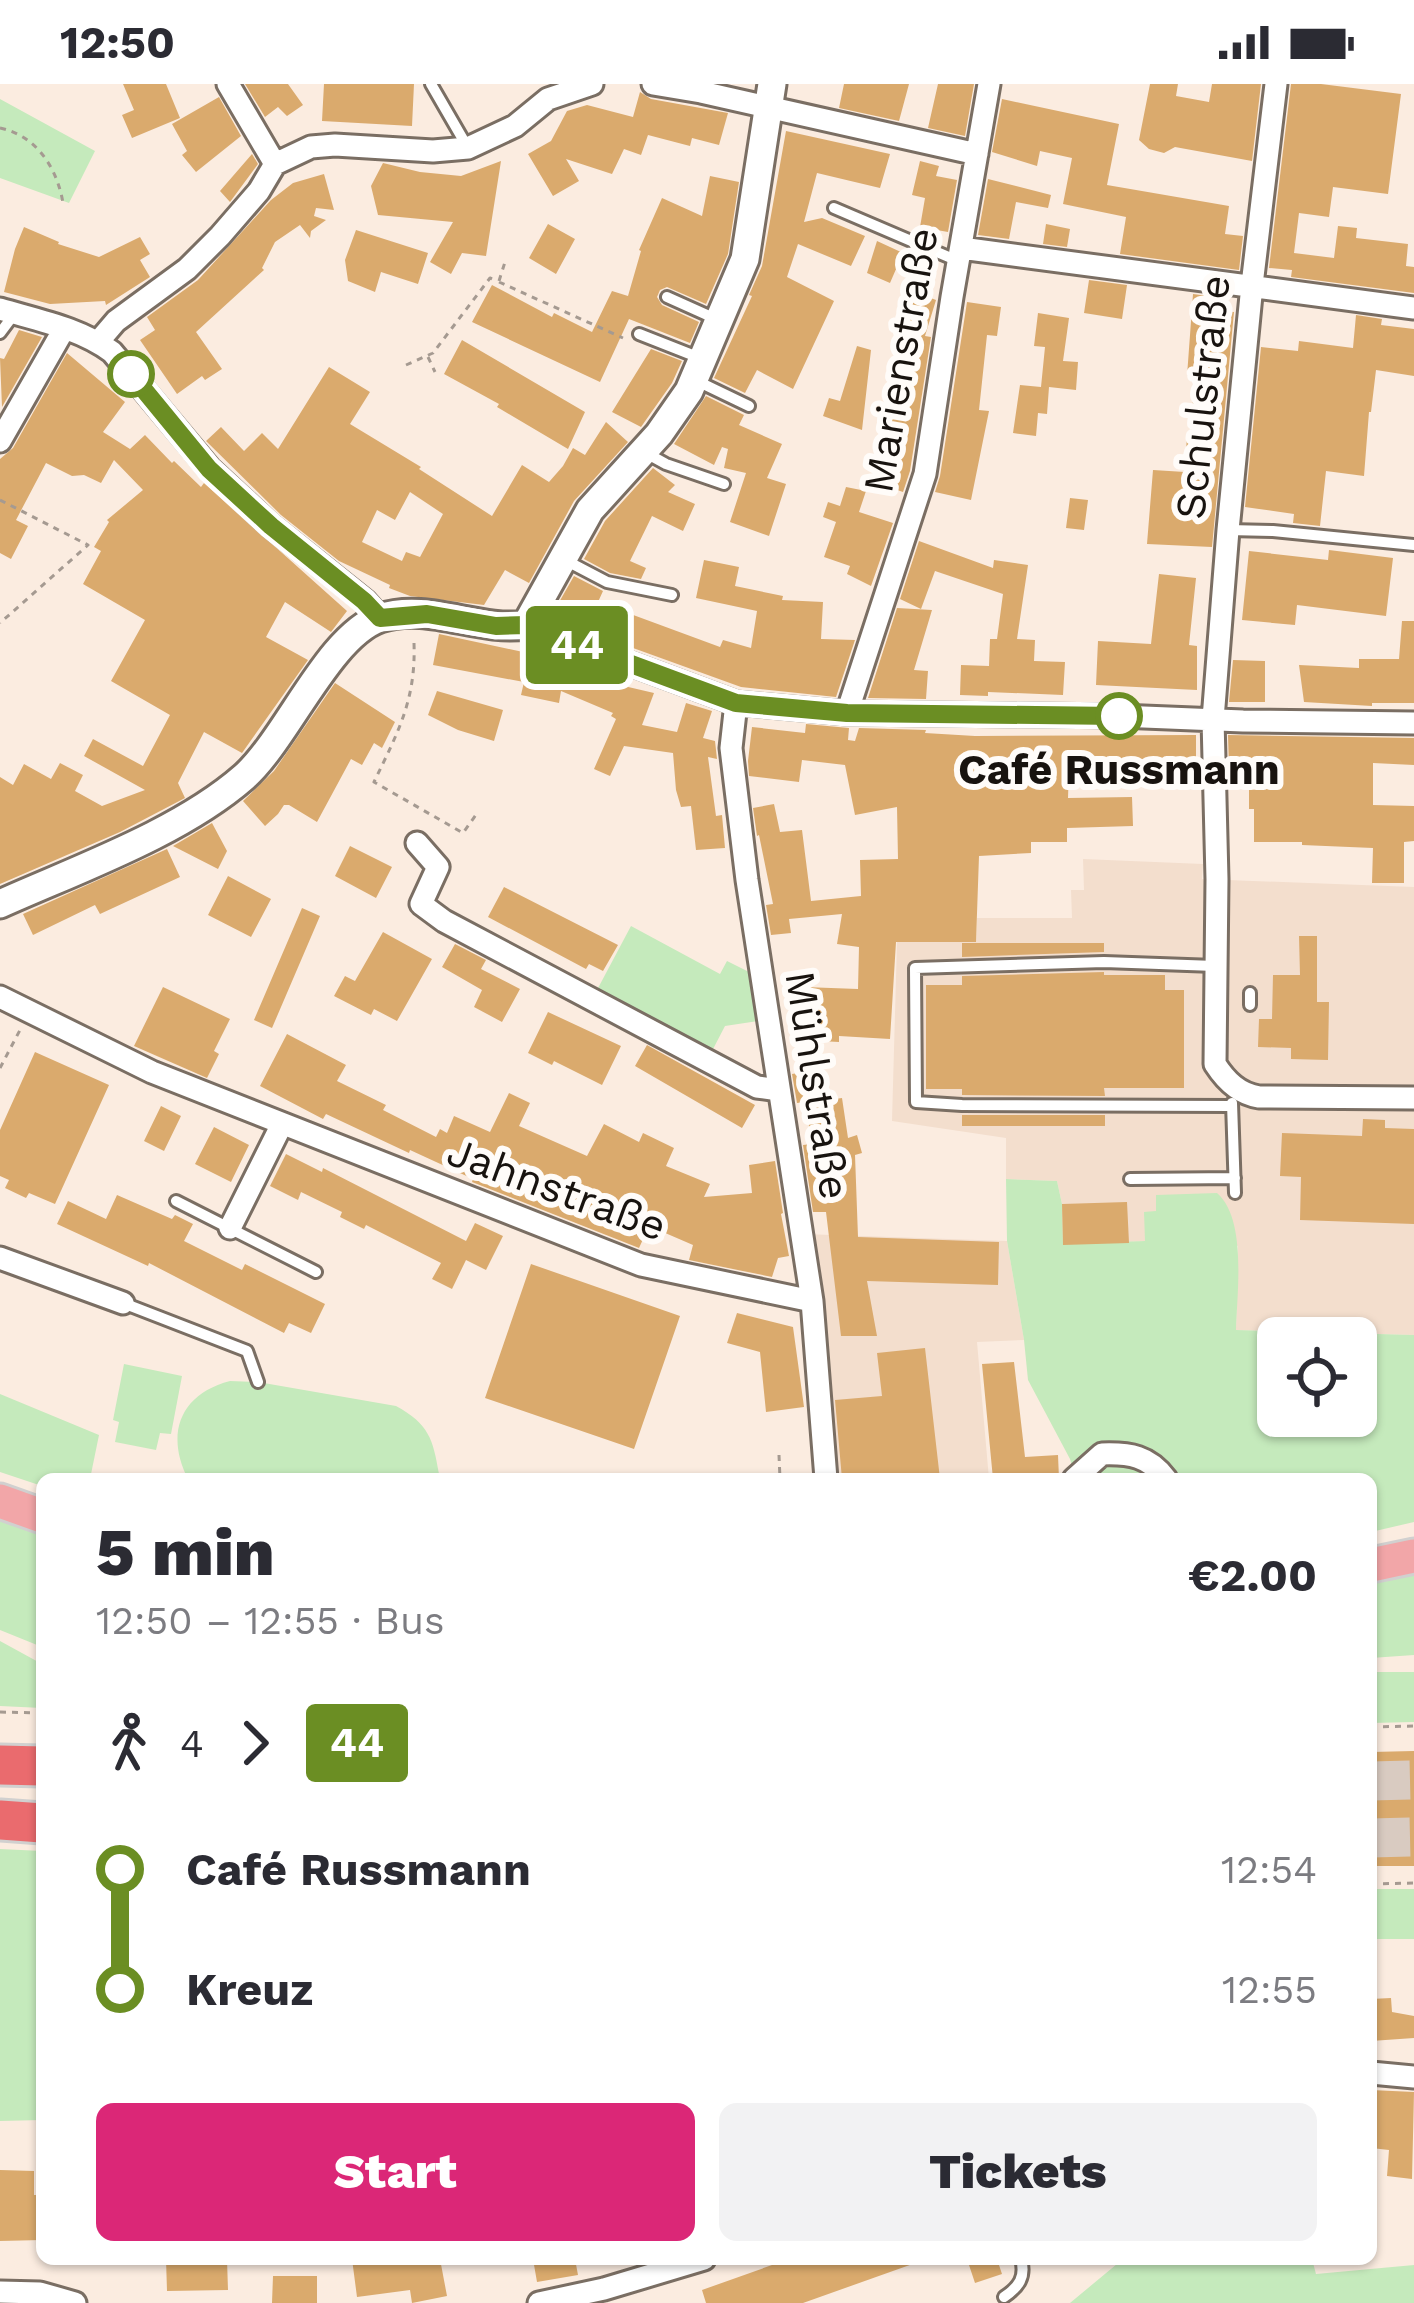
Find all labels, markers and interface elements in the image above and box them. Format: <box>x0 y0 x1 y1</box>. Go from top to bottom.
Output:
text: 12:50 <box>60 16 175 69</box>
street label: Marienstraße <box>853 224 948 496</box>
street label: Schulstraße <box>1165 272 1240 522</box>
unlabelled marker <box>109 352 153 396</box>
line badge: 44 <box>523 606 631 684</box>
text: 44 <box>550 620 604 669</box>
marker: Café Russmann <box>1097 694 1141 738</box>
place label: Café Russmann <box>958 745 1280 794</box>
street label: Mühlstraße <box>775 967 860 1203</box>
street label: Jahnstraße <box>441 1126 673 1251</box>
map controls <box>1257 1317 1377 1437</box>
button: locate <box>1257 1317 1377 1437</box>
text: 5 min <box>96 1514 275 1591</box>
text: €2.00 <box>1188 1549 1317 1602</box>
text: 12:50 – 12:55 · Bus <box>96 1598 445 1643</box>
icon: walk <box>96 1710 162 1776</box>
icon: forward <box>222 1710 288 1776</box>
text: 44 <box>330 1718 384 1767</box>
text: 4 <box>180 1721 204 1766</box>
text: Café Russmann <box>186 1843 531 1896</box>
text: 12:54 <box>1221 1847 1317 1892</box>
text: Kreuz <box>186 1963 313 2016</box>
text: 12:55 <box>1222 1967 1317 2012</box>
button: Start <box>96 2103 695 2241</box>
button: Tickets <box>719 2103 1317 2241</box>

